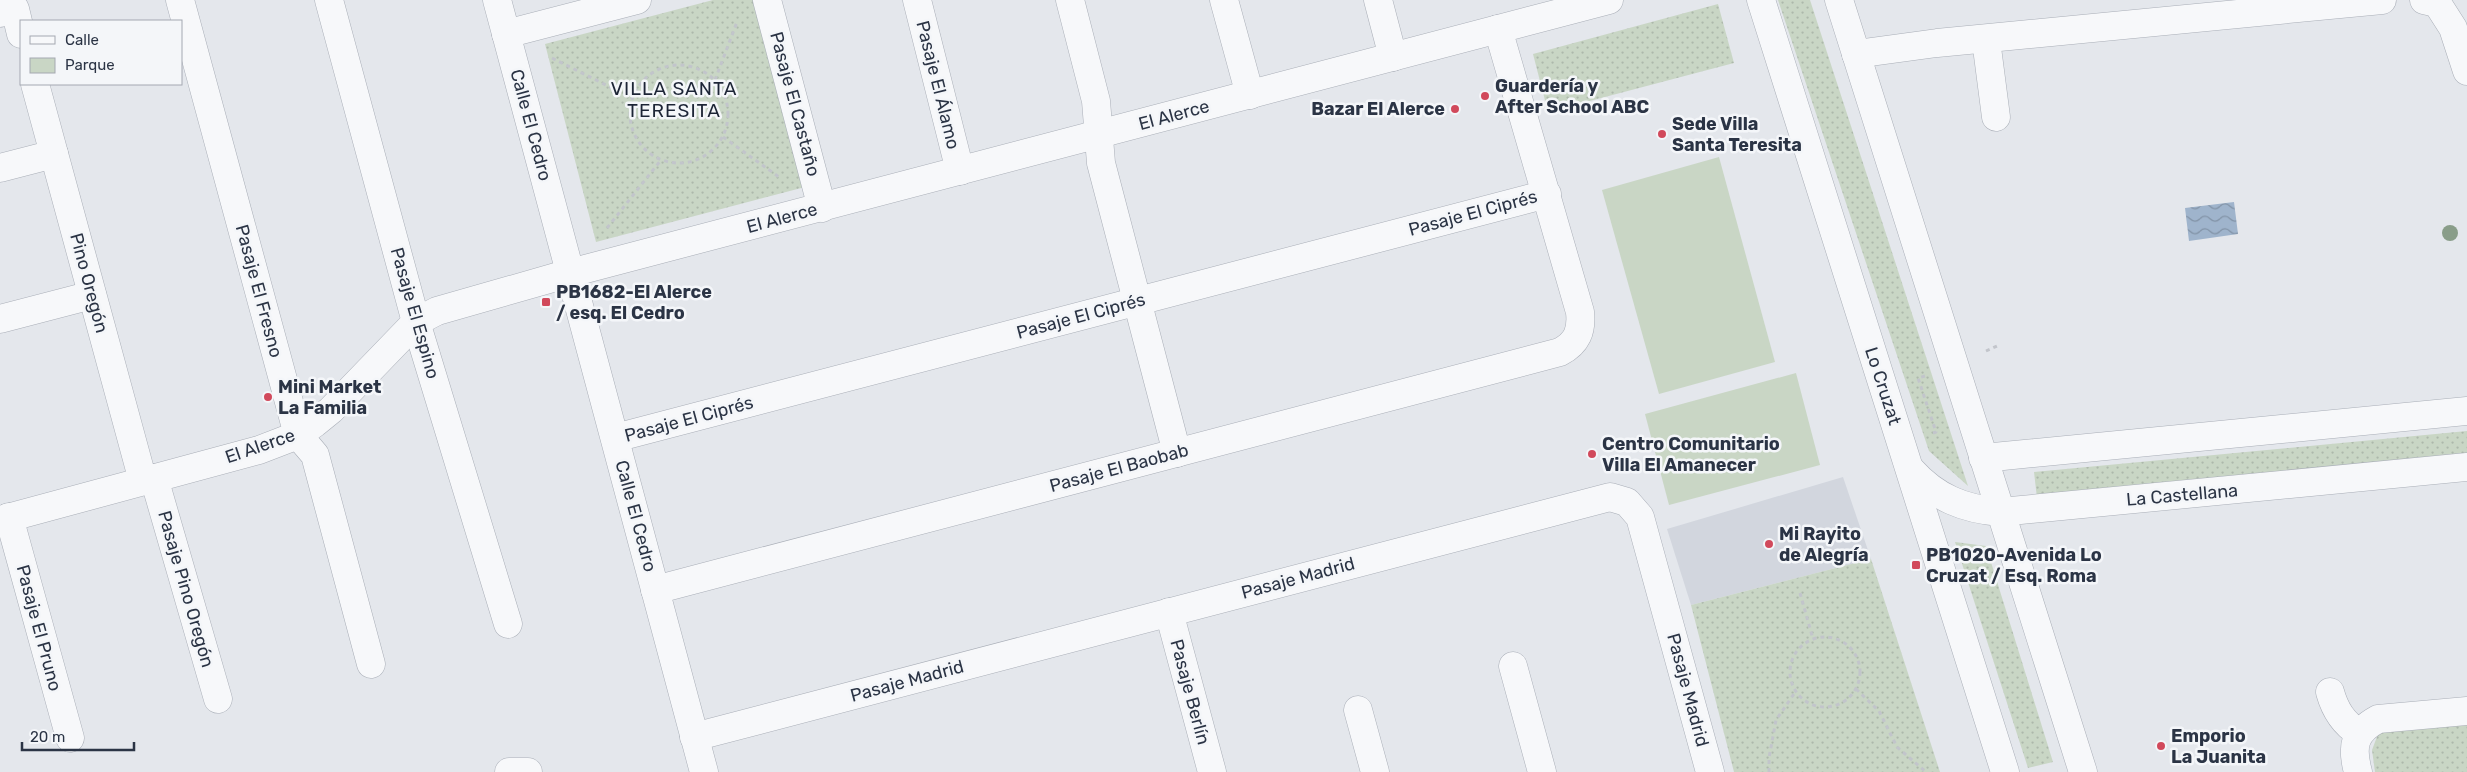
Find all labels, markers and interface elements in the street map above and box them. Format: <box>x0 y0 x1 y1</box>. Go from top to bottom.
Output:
street label: Pasaje El Álamo <box>911 18 965 152</box>
legend <box>20 20 182 85</box>
street label: Pasaje El Castaño <box>765 29 825 179</box>
text: Calle <box>65 31 99 49</box>
text: Parque <box>65 56 115 74</box>
street label: Calle El Cedro <box>506 67 556 183</box>
place label: Guardería y After School ABC <box>1495 75 1650 118</box>
district label: VILLA SANTA TERESITA <box>611 77 737 122</box>
marker: Guardería y After School ABC <box>1479 90 1491 102</box>
street label: El Alerce <box>1136 95 1212 135</box>
place label: Bazar El Alerce <box>1311 98 1445 120</box>
marker: Bazar El Alerce <box>1449 103 1461 115</box>
place label: Sede Villa Santa Teresita <box>1672 113 1802 156</box>
marker: Sede Villa Santa Teresita <box>1656 128 1668 140</box>
street label: Pasaje El Ciprés <box>1406 185 1540 241</box>
street label: El Alerce <box>744 198 820 238</box>
street label: Pasaje El Fresno <box>231 222 287 360</box>
street label: Pino Oregón <box>65 231 113 335</box>
street label: Pasaje El Espino <box>386 245 444 381</box>
place label: PB1682-El Alerce / esq. El Cedro <box>556 281 712 324</box>
street label: Pasaje El Ciprés <box>1014 288 1148 344</box>
marker: PB1682-El Alerce / esq. El Cedro <box>540 296 552 308</box>
street label: Lo Cruzat <box>1860 344 1906 428</box>
place label: Mini Market La Familia <box>278 376 382 419</box>
marker: Mini Market La Familia <box>262 391 274 403</box>
street label: Pasaje El Ciprés <box>622 391 756 447</box>
street label: El Alerce <box>222 424 298 468</box>
place label: Centro Comunitario Villa El Amanecer <box>1602 433 1780 476</box>
street label: Pasaje El Baobab <box>1047 439 1191 497</box>
marker: Centro Comunitario Villa El Amanecer <box>1586 448 1598 460</box>
street label: Calle El Cedro <box>611 458 661 574</box>
street label: La Castellana <box>2125 479 2239 511</box>
street label: Pasaje Pino Oregón <box>153 508 219 670</box>
place label: Mi Rayito de Alegría <box>1779 523 1869 566</box>
marker: Mi Rayito de Alegría <box>1763 538 1775 550</box>
place label: PB1020-Avenida Lo Cruzat / Esq. Roma <box>1926 544 2102 587</box>
street label: Pasaje Madrid <box>1239 552 1357 604</box>
marker: PB1020-Avenida Lo Cruzat / Esq. Roma <box>1910 559 1922 571</box>
street label: Pasaje El Pruno <box>12 562 66 694</box>
street label: Pasaje Madrid <box>1662 631 1714 749</box>
street label: Pasaje Berlín <box>1165 637 1215 747</box>
street label: Pasaje Madrid <box>848 655 966 707</box>
scale bar <box>22 720 135 752</box>
place label: Emporio La Juanita <box>2171 725 2266 768</box>
text: 20 m <box>30 728 65 746</box>
marker: Emporio La Juanita <box>2155 740 2167 752</box>

